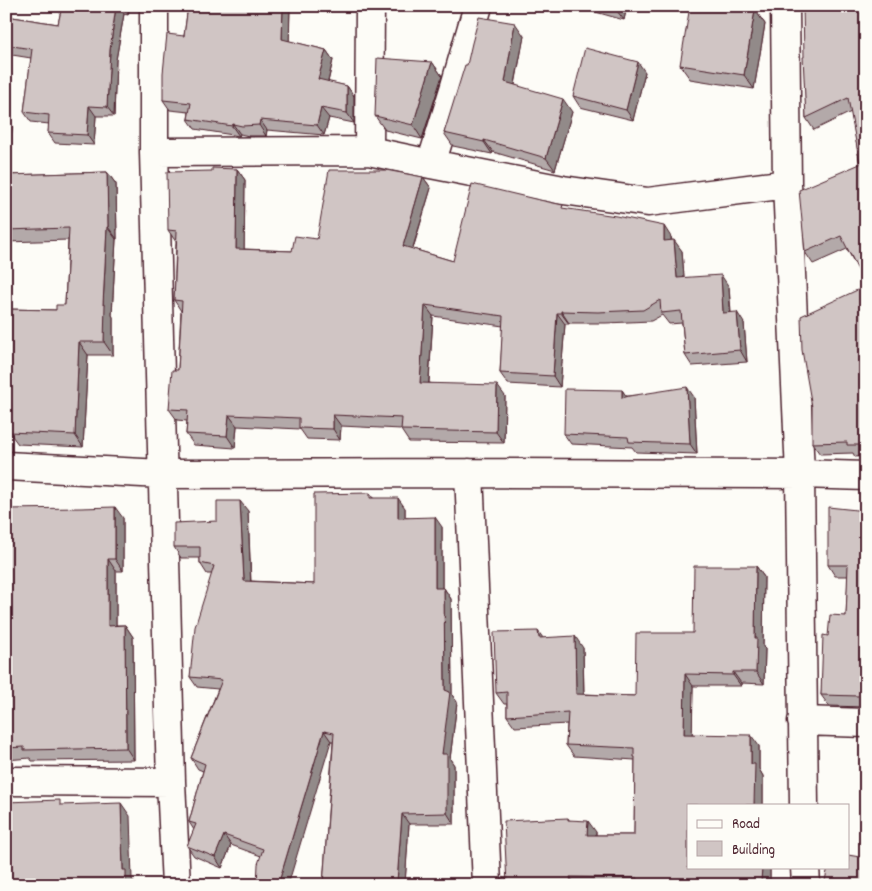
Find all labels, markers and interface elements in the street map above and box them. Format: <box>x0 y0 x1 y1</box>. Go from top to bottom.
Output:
legend <box>687 804 850 868</box>
text: Road <box>732 814 760 836</box>
text: Building <box>732 840 775 862</box>

